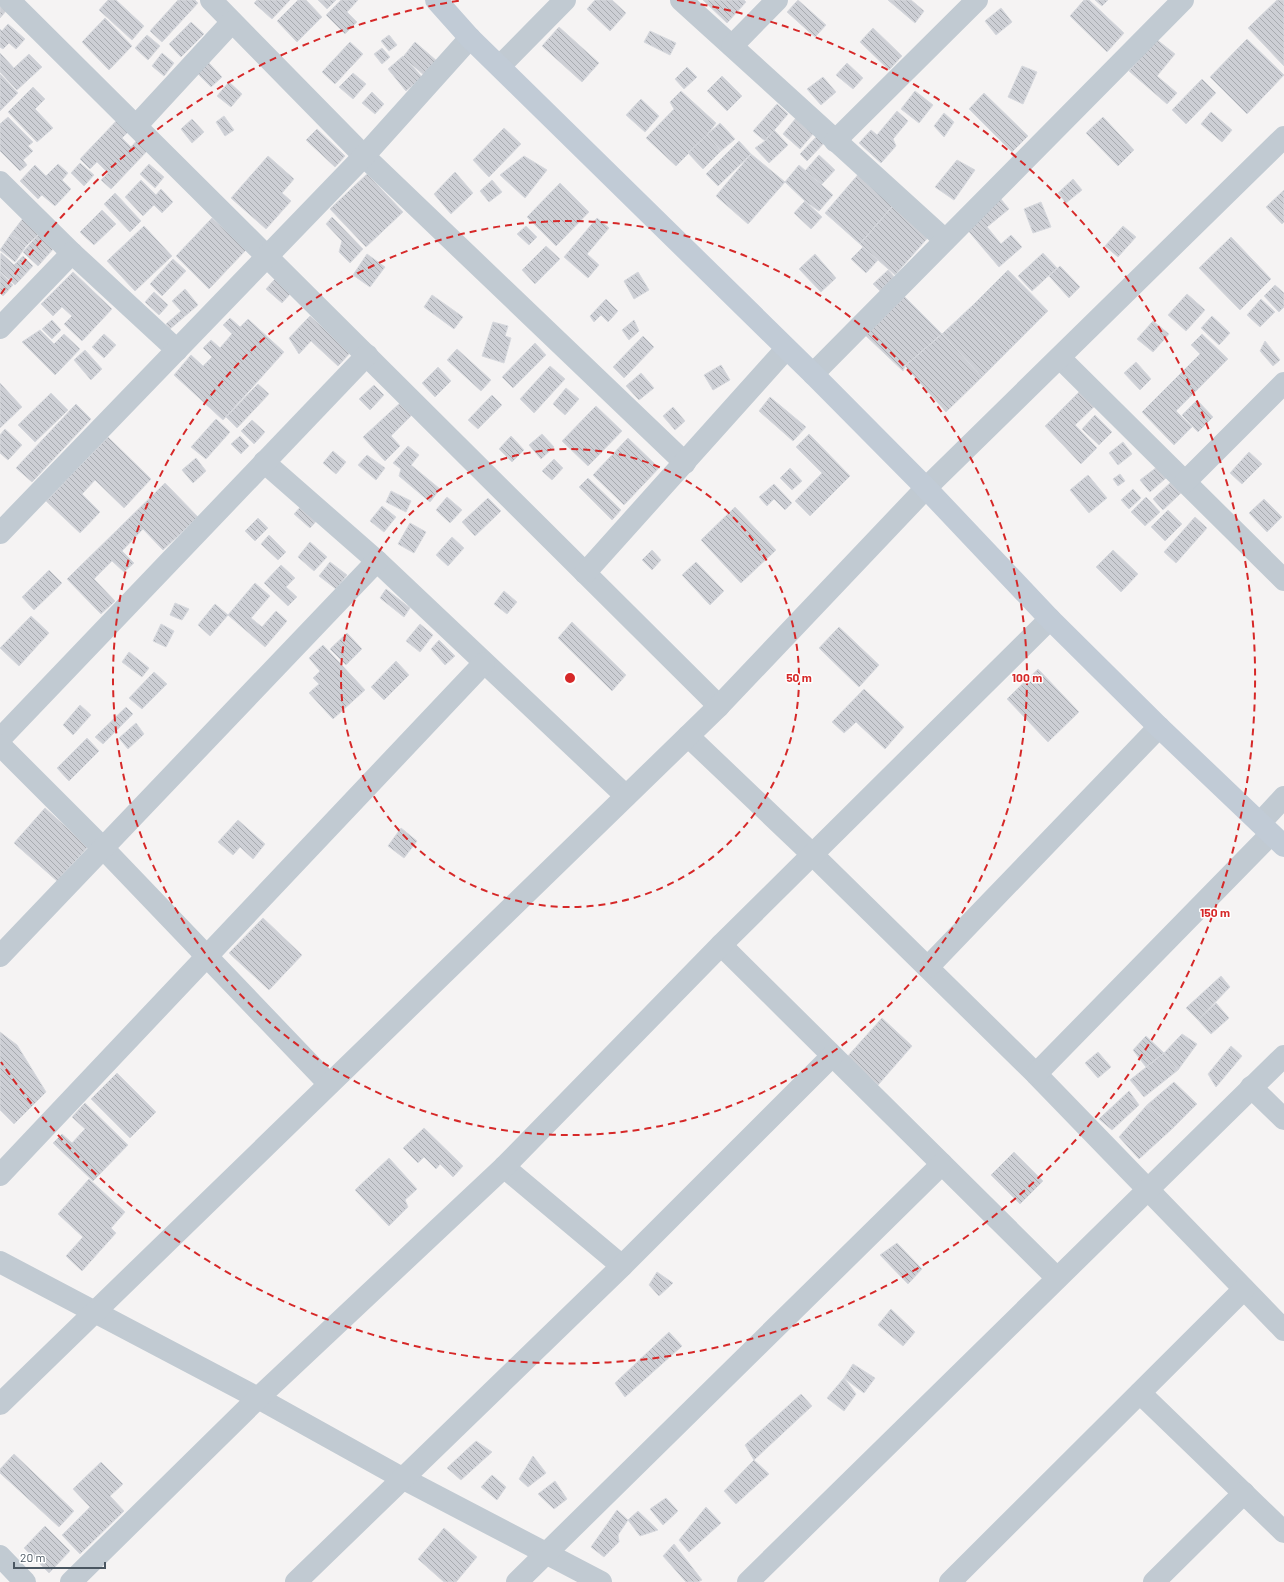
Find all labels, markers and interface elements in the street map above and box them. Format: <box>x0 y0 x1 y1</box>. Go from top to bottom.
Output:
text: 50 m <box>786 670 812 684</box>
text: 100 m <box>1012 670 1042 684</box>
centre of rings <box>563 671 577 685</box>
text: 150 m <box>1200 905 1230 919</box>
scale bar <box>14 1544 105 1570</box>
text: 20 m <box>20 1550 46 1564</box>

